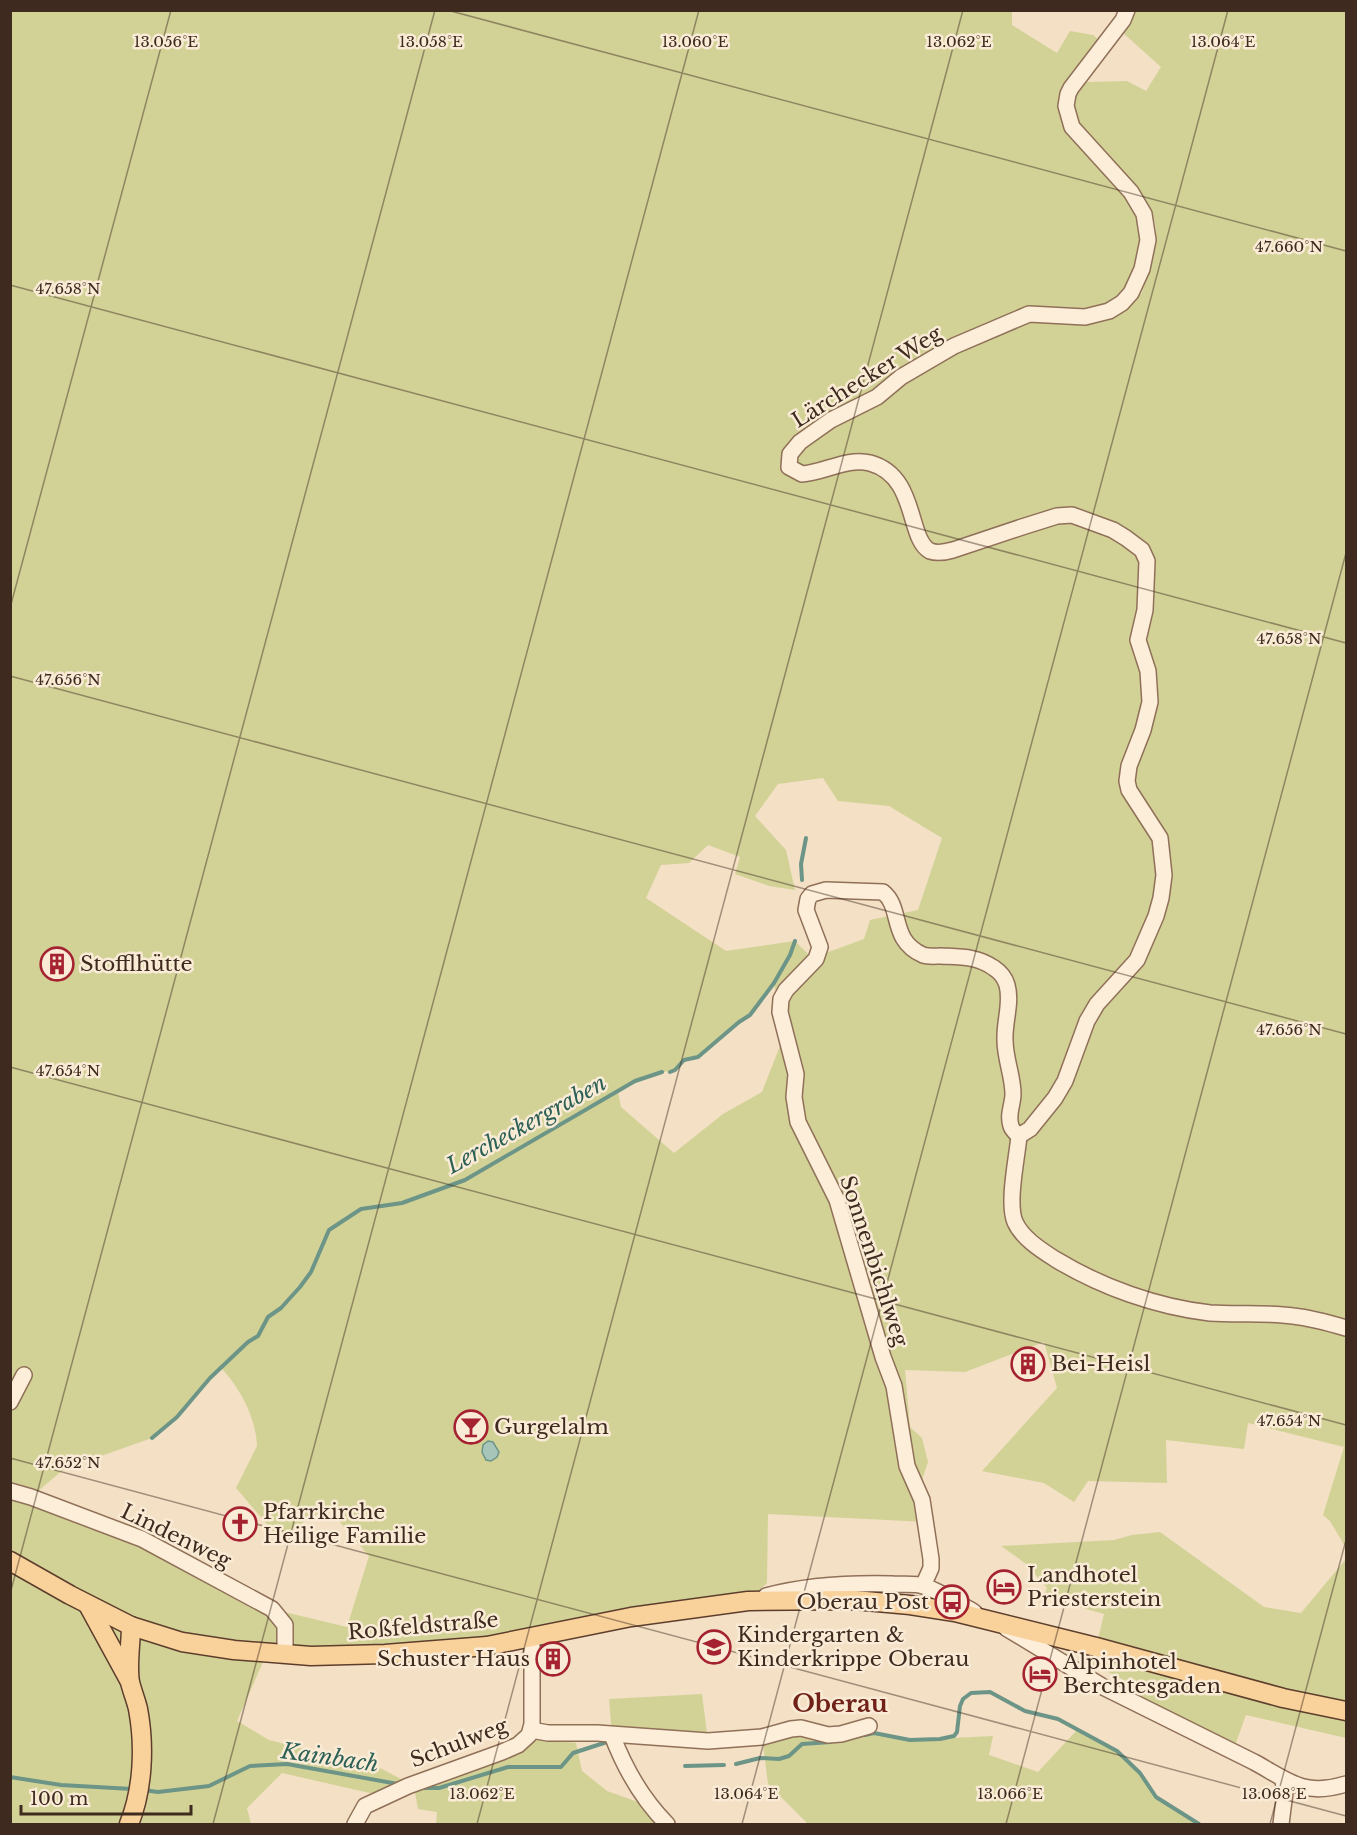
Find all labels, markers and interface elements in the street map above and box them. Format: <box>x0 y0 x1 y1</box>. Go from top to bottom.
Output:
text: 13.056°E <box>134 32 198 51</box>
text: 13.058°E <box>399 32 463 51</box>
text: 13.060°E <box>662 32 728 51</box>
text: 13.062°E <box>926 32 992 51</box>
text: 13.064°E <box>1191 32 1255 51</box>
text: 47.660°N <box>1255 237 1323 256</box>
text: 47.658°N <box>35 279 101 298</box>
street label: Lärchecker Weg <box>787 320 947 434</box>
text: 47.658°N <box>1256 629 1322 648</box>
text: 47.656°N <box>35 670 101 689</box>
building icon: Stofflhütte <box>39 946 75 982</box>
place label: Stofflhütte <box>80 951 192 977</box>
text: 47.656°N <box>1256 1020 1322 1039</box>
text: 47.654°N <box>36 1061 100 1080</box>
water label: Lercheckergraben <box>441 1069 611 1180</box>
street label: Sonnenbichlweg <box>834 1172 914 1350</box>
building icon: Bei-Heisl <box>1010 1346 1046 1382</box>
place label: Bei-Heisl <box>1051 1351 1150 1377</box>
bar icon: Gurgelalm <box>453 1409 489 1445</box>
text: 47.654°N <box>1257 1411 1321 1430</box>
place label: Gurgelalm <box>494 1414 609 1440</box>
text: 47.652°N <box>35 1453 101 1472</box>
street label: Lindenweg <box>117 1498 236 1574</box>
place label: Pfarrkirche Heilige Familie <box>263 1499 426 1549</box>
church icon: Pfarrkirche Heilige Familie <box>222 1506 258 1542</box>
place label: Landhotel Priesterstein <box>1027 1562 1161 1612</box>
hotel icon: Landhotel Priesterstein <box>986 1569 1022 1605</box>
bus stop icon: Oberau Post <box>934 1584 970 1620</box>
place label: Oberau Post <box>797 1589 929 1615</box>
street label: Roßfeldstraße <box>346 1606 500 1646</box>
place label: Kindergarten & Kinderkrippe Oberau <box>737 1622 969 1672</box>
school or university icon: Kindergarten & Kinderkrippe Oberau <box>696 1629 732 1665</box>
building icon: Schuster Haus <box>535 1641 571 1677</box>
place label: Schuster Haus <box>377 1646 530 1672</box>
place label: Alpinhotel Berchtesgaden <box>1062 1649 1221 1699</box>
hotel icon: Alpinhotel Berchtesgaden <box>1022 1656 1058 1692</box>
district label: Oberau <box>792 1689 888 1718</box>
street label: Schulweg <box>407 1712 512 1773</box>
water label: Kainbach <box>278 1737 380 1778</box>
scale bar <box>21 1778 190 1816</box>
text: 13.062°E <box>449 1784 515 1803</box>
text: 13.064°E <box>714 1784 778 1803</box>
text: 13.066°E <box>977 1784 1043 1803</box>
text: 13.068°E <box>1241 1784 1307 1803</box>
text: 100 m <box>30 1788 88 1810</box>

